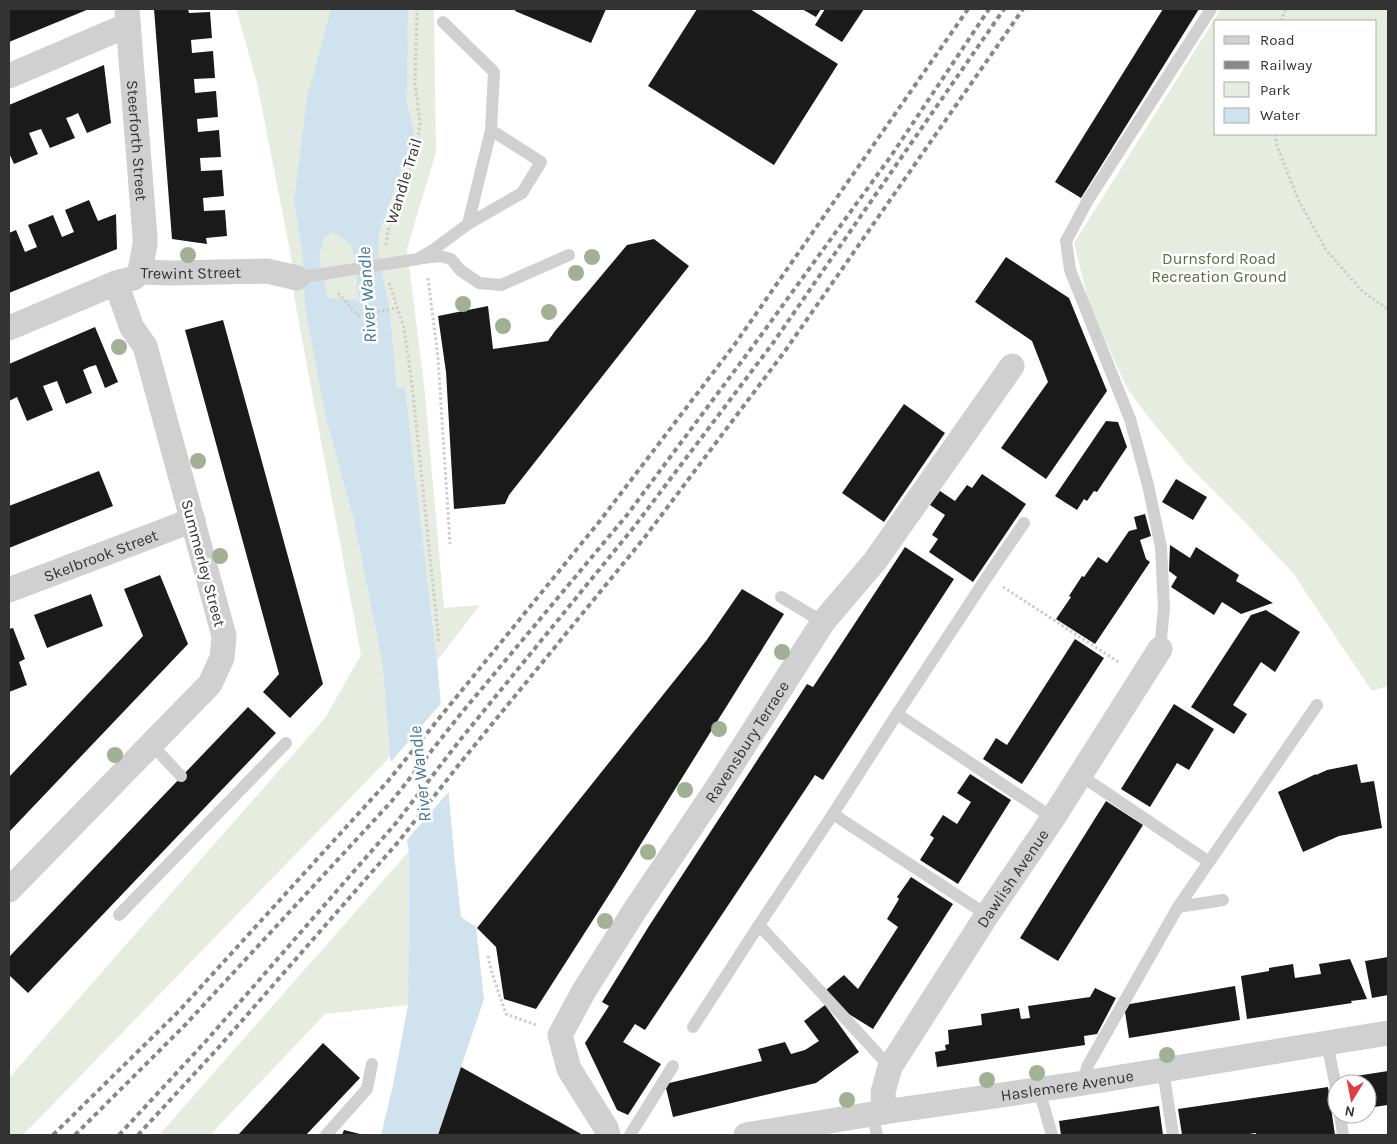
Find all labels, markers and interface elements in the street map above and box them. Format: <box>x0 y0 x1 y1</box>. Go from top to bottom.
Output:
legend <box>1214 20 1377 135</box>
text: Road <box>1260 31 1295 49</box>
text: Railway <box>1260 56 1312 74</box>
street label: Steerforth Street <box>123 79 151 202</box>
text: Park <box>1260 81 1290 99</box>
text: Water <box>1260 106 1301 124</box>
street label: Wandle Trail <box>381 136 426 226</box>
water label: River Wandle <box>353 246 381 344</box>
park label: Durnsford Road Recreation Ground <box>1151 249 1287 286</box>
street label: Trewint Street <box>140 263 241 283</box>
street label: Summerley Street <box>177 497 230 629</box>
street label: Skelbrook Street <box>41 525 161 586</box>
street label: Ravensbury Terrace <box>701 677 793 806</box>
water label: River Wandle <box>404 725 436 823</box>
street label: Dawlish Avenue <box>973 826 1053 931</box>
street label: Haslemere Avenue <box>999 1066 1135 1105</box>
north arrow <box>1327 1074 1377 1124</box>
text: N <box>1343 1102 1356 1121</box>

